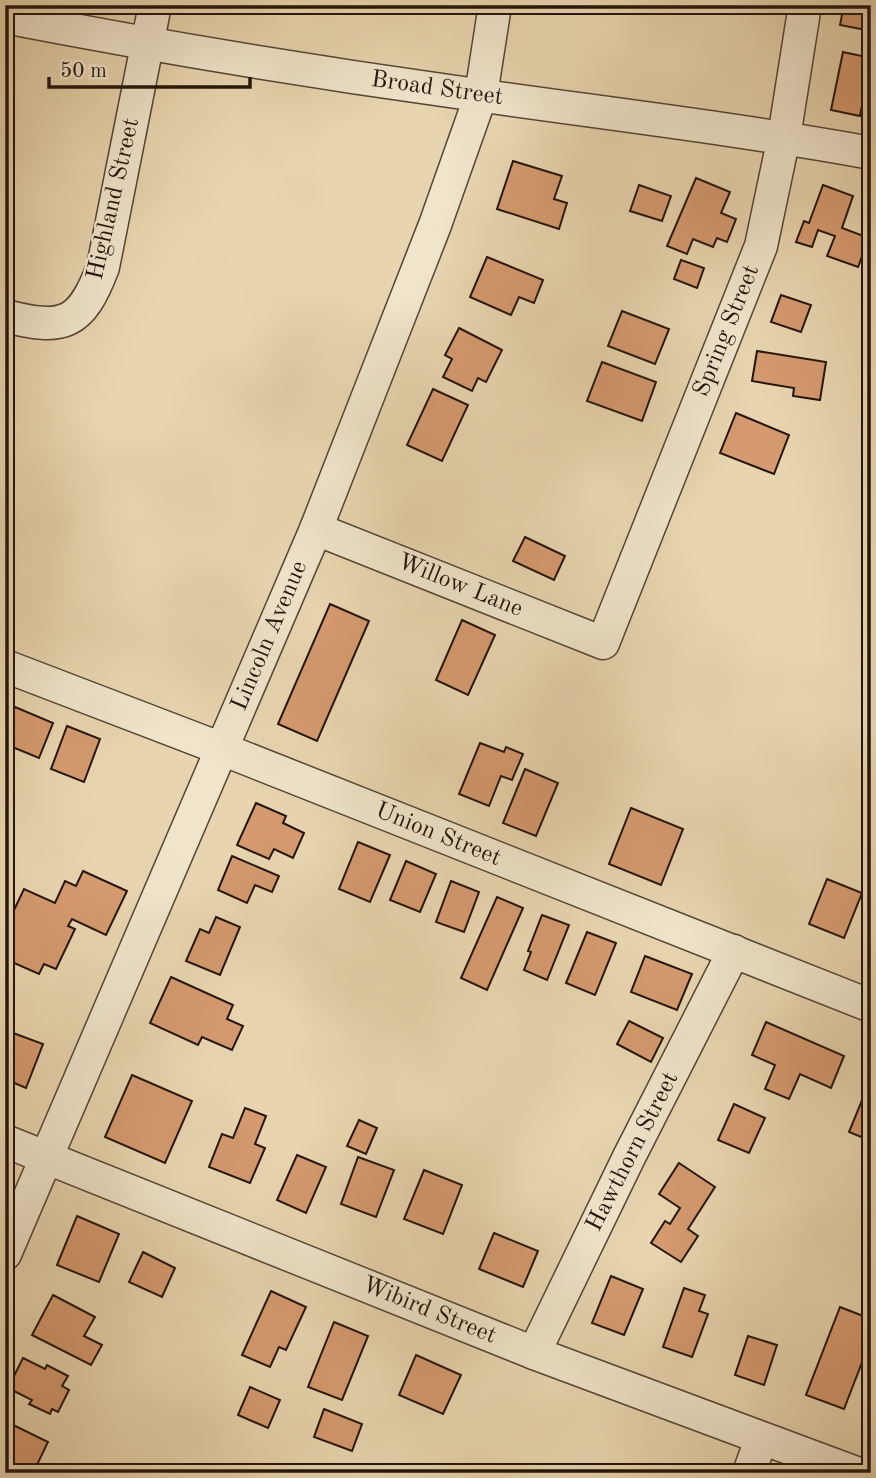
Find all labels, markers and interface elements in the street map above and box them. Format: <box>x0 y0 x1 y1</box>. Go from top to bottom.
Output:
scale bar <box>49 46 250 90</box>
text: 50 m <box>60 61 107 82</box>
street label: Broad Street <box>369 68 505 110</box>
street label: Highland Street <box>84 116 144 282</box>
street label: Spring Street <box>690 262 764 400</box>
street label: Willow Lane <box>394 550 526 622</box>
street label: Lincoln Avenue <box>228 558 312 714</box>
street label: Union Street <box>372 799 504 871</box>
street label: Hawthorn Street <box>583 1068 683 1236</box>
street label: Wibird Street <box>358 1273 500 1349</box>

